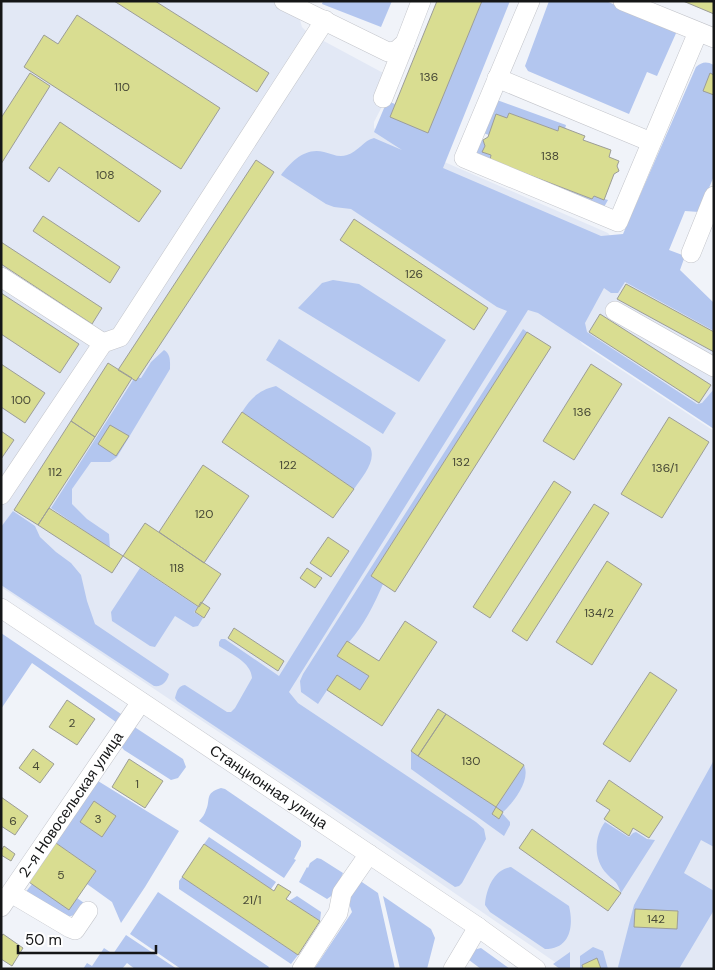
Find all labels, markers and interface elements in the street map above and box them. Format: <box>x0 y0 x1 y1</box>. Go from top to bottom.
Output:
house number: 136 <box>420 69 438 85</box>
house number: 110 <box>114 79 130 95</box>
house number: 138 <box>541 148 559 164</box>
house number: 108 <box>95 167 115 183</box>
house number: 126 <box>405 266 423 282</box>
house number: 100 <box>11 392 31 408</box>
house number: 136 <box>573 404 591 420</box>
house number: 132 <box>452 454 470 470</box>
house number: 122 <box>279 457 297 473</box>
house number: 136/1 <box>652 460 678 476</box>
house number: 112 <box>48 464 62 480</box>
house number: 120 <box>195 506 213 522</box>
house number: 118 <box>170 560 184 576</box>
house number: 134/2 <box>584 605 614 621</box>
house number: 2 <box>69 715 76 731</box>
street label: 2-я Новосельская улица <box>14 727 128 881</box>
street label: Станционная улица <box>206 740 332 834</box>
house number: 130 <box>461 753 481 769</box>
house number: 4 <box>32 758 40 774</box>
house number: 1 <box>135 776 139 792</box>
house number: 3 <box>94 811 102 827</box>
house number: 6 <box>9 813 17 829</box>
house number: 5 <box>57 867 65 883</box>
house number: 21/1 <box>242 892 262 908</box>
house number: 142 <box>647 911 665 927</box>
scale bar <box>18 922 155 954</box>
text: 50 m <box>25 930 62 950</box>

